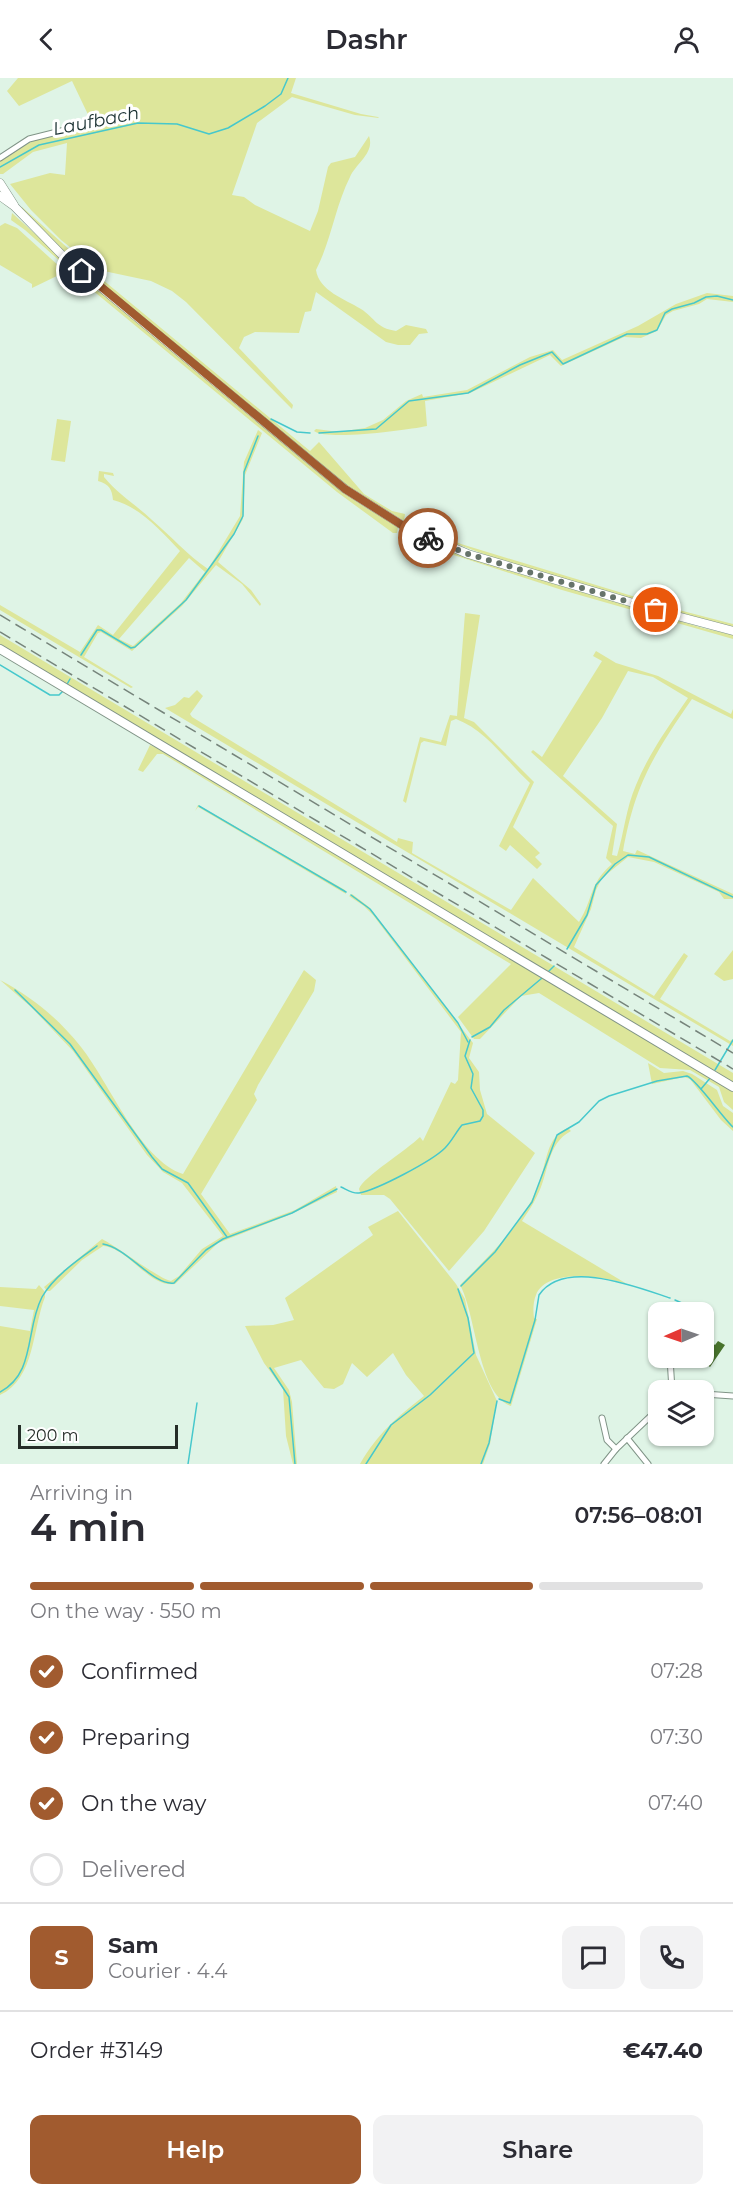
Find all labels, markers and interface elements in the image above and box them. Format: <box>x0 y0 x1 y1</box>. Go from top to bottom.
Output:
icon: back <box>30 23 63 56</box>
text: Dashr <box>325 23 408 56</box>
icon: person <box>670 23 703 56</box>
water label: Laufbach <box>51 102 141 140</box>
pin <box>56 245 107 296</box>
icon: home <box>65 254 98 287</box>
courier <box>398 508 458 568</box>
icon: bike <box>412 522 445 555</box>
pin <box>630 584 681 635</box>
icon: bag <box>639 593 672 626</box>
north arrow <box>648 1302 714 1368</box>
map controls <box>648 1302 714 1446</box>
button: layers <box>648 1380 714 1446</box>
scale bar <box>18 1422 178 1450</box>
text: 200 m <box>27 1426 78 1445</box>
text: Arriving in <box>30 1481 133 1505</box>
text: 07:56–08:01 <box>574 1502 703 1529</box>
text: 4 min <box>30 1503 146 1551</box>
text: On the way · 550 m <box>30 1599 222 1623</box>
icon: check <box>30 1655 63 1688</box>
text: Confirmed <box>81 1658 198 1685</box>
text: 07:28 <box>650 1659 703 1683</box>
icon: check <box>30 1721 63 1754</box>
text: Preparing <box>81 1724 190 1751</box>
text: 07:30 <box>650 1725 703 1749</box>
icon: check <box>30 1787 63 1820</box>
text: On the way <box>81 1790 206 1817</box>
text: 07:40 <box>648 1791 703 1815</box>
text: Delivered <box>81 1856 186 1883</box>
button: chat <box>562 1926 625 1989</box>
button: phone <box>640 1926 703 1989</box>
text: Sam <box>108 1932 159 1959</box>
text: S <box>54 1944 69 1971</box>
text: Courier · 4.4 <box>108 1959 227 1983</box>
text: Order #3149 <box>30 2037 163 2064</box>
text: €47.40 <box>623 2037 703 2064</box>
button: Help <box>30 2115 361 2184</box>
button: Share <box>373 2115 703 2184</box>

